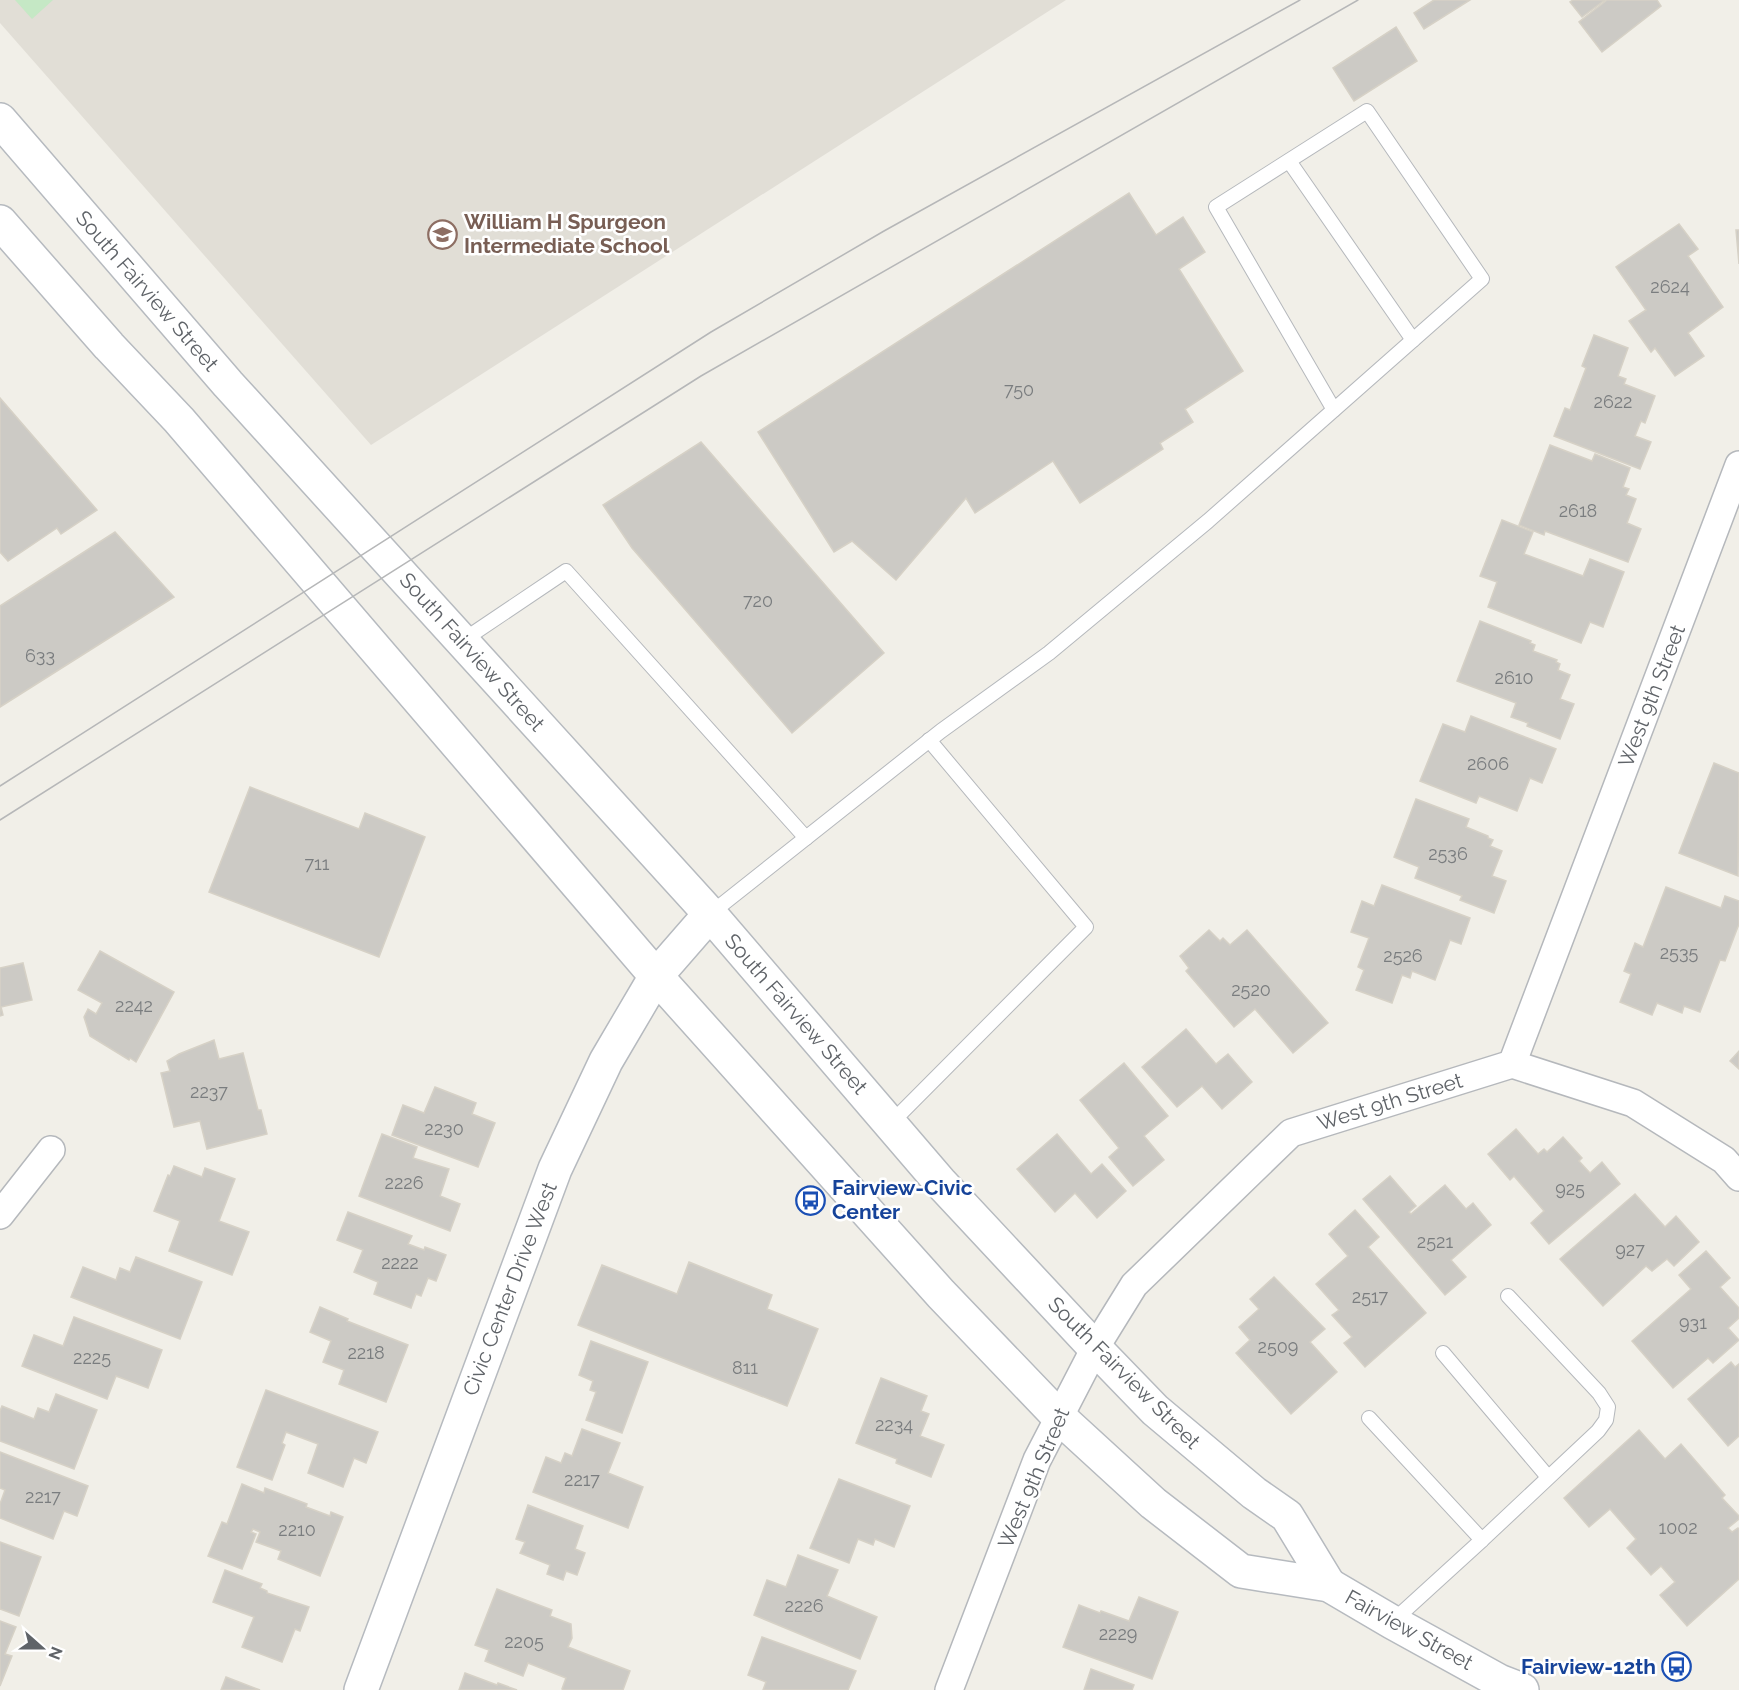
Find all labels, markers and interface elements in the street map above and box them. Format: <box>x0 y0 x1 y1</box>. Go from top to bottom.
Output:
street label: South Fairview Street <box>71 205 224 376</box>
place label: William H Spurgeon Intermediate School <box>464 209 670 258</box>
school or university icon: William H Spurgeon Intermediate School <box>427 218 459 250</box>
house number: 2624 <box>1650 276 1690 297</box>
house number: 750 <box>1004 379 1034 400</box>
house number: 2622 <box>1594 391 1633 412</box>
house number: 2618 <box>1559 500 1597 521</box>
street label: South Fairview Street <box>395 567 550 736</box>
house number: 720 <box>743 590 773 611</box>
street label: West 9th Street <box>1613 621 1690 771</box>
house number: 633 <box>25 645 55 666</box>
house number: 2610 <box>1495 667 1533 688</box>
house number: 2606 <box>1467 753 1509 774</box>
house number: 2536 <box>1428 843 1468 864</box>
house number: 711 <box>304 853 330 874</box>
street label: South Fairview Street <box>720 928 873 1099</box>
house number: 2535 <box>1660 942 1698 963</box>
house number: 2526 <box>1383 945 1423 966</box>
house number: 2520 <box>1231 979 1271 1000</box>
house number: 2242 <box>115 995 153 1016</box>
street label: West 9th Street <box>1314 1068 1466 1135</box>
house number: 2237 <box>190 1081 228 1102</box>
house number: 2230 <box>424 1118 464 1139</box>
house number: 2226 <box>385 1172 424 1193</box>
place label: Fairview-Civic Center <box>832 1175 973 1224</box>
house number: 925 <box>1555 1178 1585 1199</box>
street label: Civic Center Drive West <box>457 1179 562 1399</box>
bus stop icon: Fairview-Civic Center <box>795 1184 827 1216</box>
house number: 2521 <box>1417 1231 1453 1252</box>
house number: 927 <box>1615 1239 1645 1260</box>
house number: 2222 <box>381 1252 419 1273</box>
house number: 2517 <box>1352 1286 1389 1307</box>
street label: South Fairview Street <box>1043 1291 1206 1454</box>
house number: 931 <box>1679 1312 1707 1333</box>
house number: 2509 <box>1258 1336 1298 1357</box>
house number: 2218 <box>347 1342 385 1363</box>
house number: 2225 <box>73 1347 111 1368</box>
house number: 811 <box>732 1357 758 1378</box>
street label: West 9th Street <box>993 1404 1074 1552</box>
house number: 2234 <box>875 1414 913 1435</box>
house number: 2217 <box>564 1469 600 1490</box>
house number: 2217 <box>25 1486 61 1507</box>
house number: 1002 <box>1658 1517 1698 1538</box>
house number: 2210 <box>278 1519 316 1540</box>
street label: Fairview Street <box>1341 1584 1478 1675</box>
house number: 2226 <box>785 1595 824 1616</box>
north arrow <box>12 1618 72 1678</box>
house number: 2229 <box>1099 1623 1137 1644</box>
house number: 2205 <box>504 1631 544 1652</box>
text: N <box>44 1644 67 1662</box>
bus stop icon: Fairview-12th <box>1661 1651 1693 1683</box>
place label: Fairview-12th <box>1521 1654 1656 1679</box>

